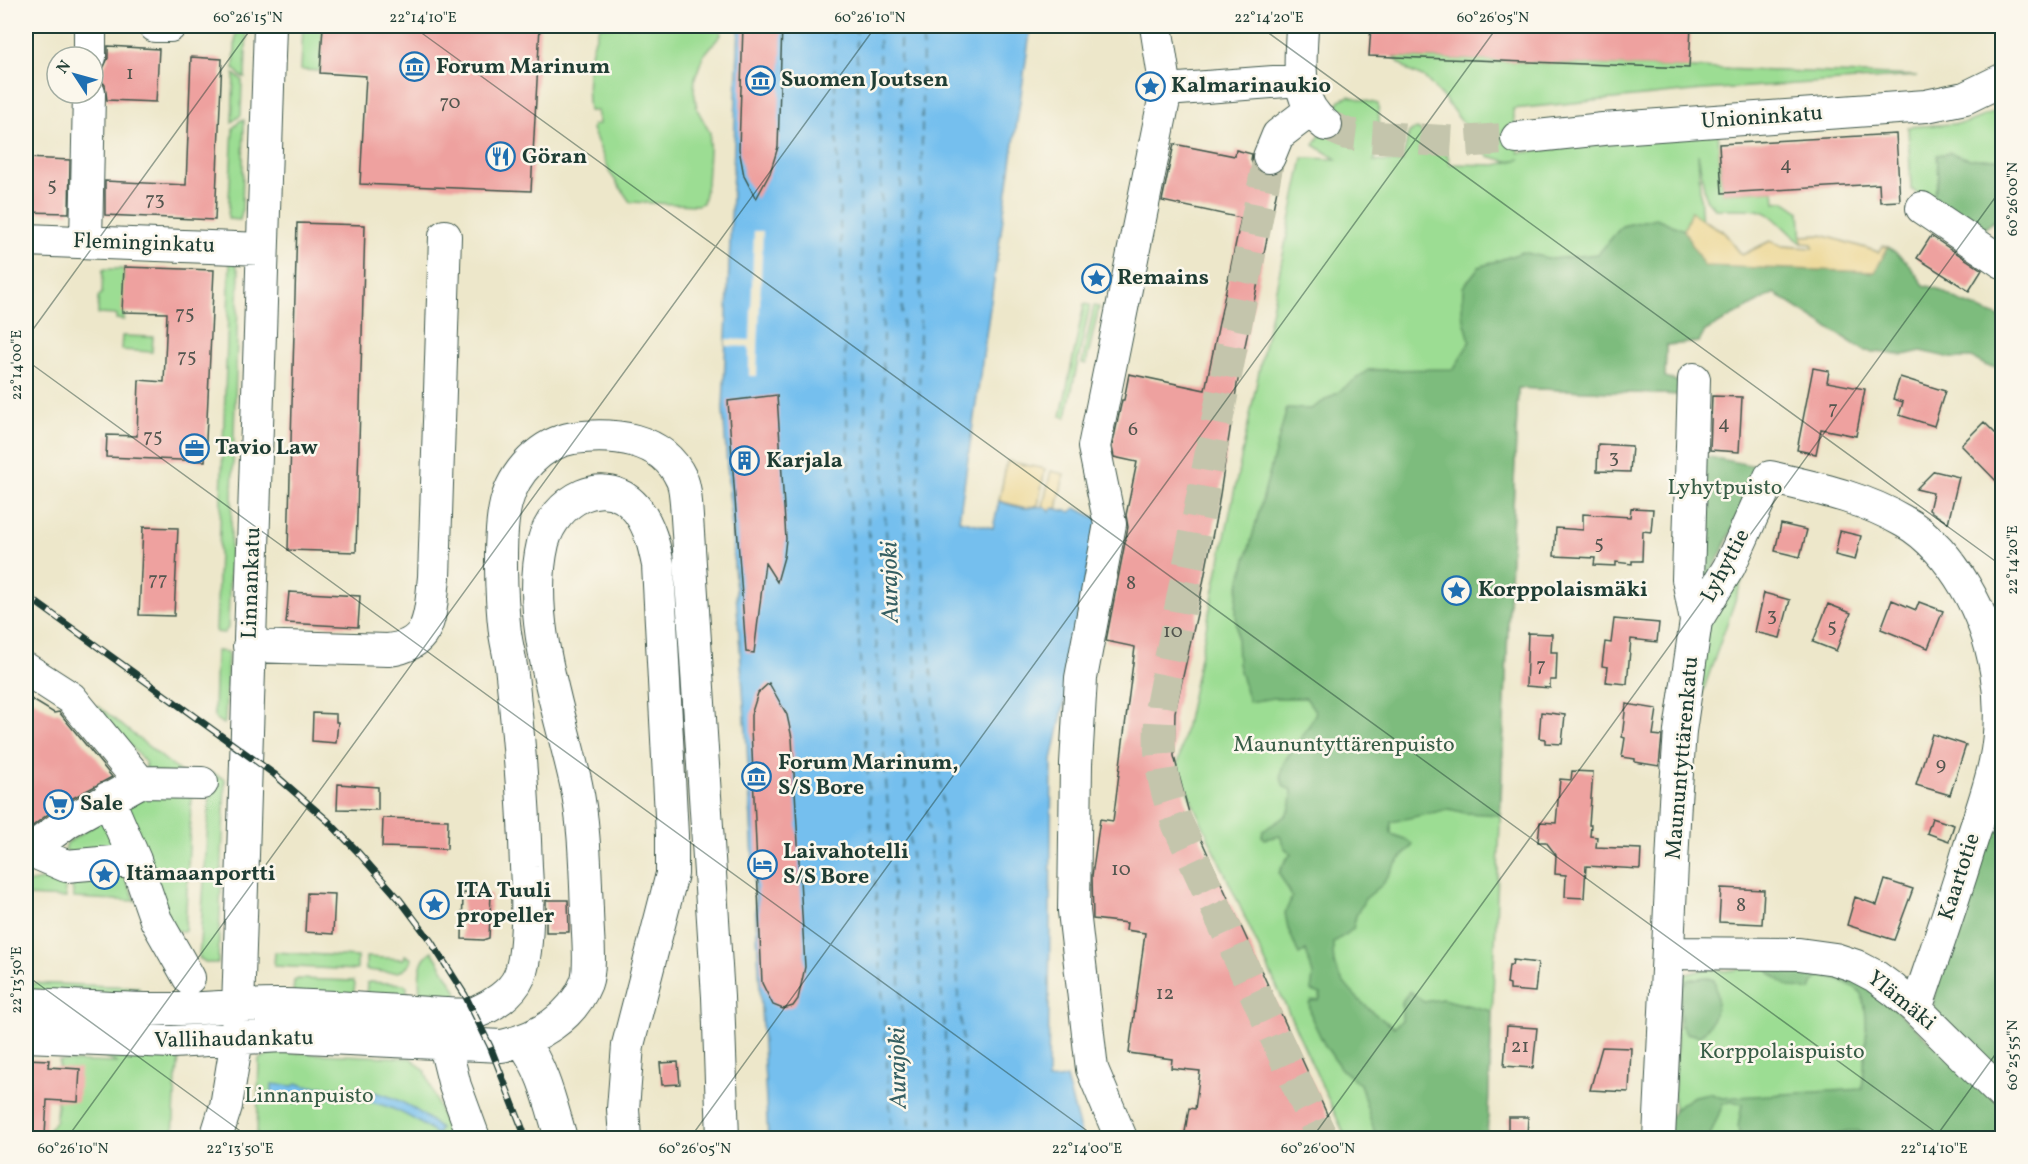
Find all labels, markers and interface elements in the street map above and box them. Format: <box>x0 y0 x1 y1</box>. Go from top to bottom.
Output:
text: 60°26'15"N <box>213 8 283 29</box>
text: 22°14'10"E <box>389 8 457 29</box>
text: 60°26'10"N <box>834 8 906 29</box>
text: 22°14'20"E <box>1234 8 1304 29</box>
text: 60°26'05"N <box>1457 8 1529 29</box>
north arrow <box>45 45 105 105</box>
museum icon: Forum Marinum <box>399 51 431 83</box>
place label: Forum Marinum <box>436 52 610 83</box>
text: N <box>52 56 77 79</box>
house number: 1 <box>126 60 134 88</box>
museum icon: Suomen Joutsen <box>744 64 776 96</box>
place label: Suomen Joutsen <box>781 65 948 96</box>
place icon: Kalmarinaukio <box>1134 70 1166 102</box>
place label: Kalmarinaukio <box>1171 71 1331 102</box>
house number: 70 <box>440 89 460 117</box>
street label: Unioninkatu <box>1700 98 1824 138</box>
restaurant icon: Göran <box>485 141 517 173</box>
place label: Göran <box>522 142 587 173</box>
house number: 4 <box>1780 151 1792 179</box>
text: 60°26'00"N <box>2003 162 2024 236</box>
house number: 5 <box>47 172 57 200</box>
house number: 73 <box>145 186 165 214</box>
street label: Fleminginkatu <box>72 226 216 262</box>
place icon: Remains <box>1080 262 1112 294</box>
place label: Remains <box>1117 263 1209 294</box>
house number: 75 <box>175 300 195 328</box>
text: 22°14'00"E <box>7 330 28 400</box>
house number: 75 <box>177 343 197 371</box>
house number: 7 <box>1828 395 1838 423</box>
house number: 4 <box>1718 410 1730 438</box>
house number: 6 <box>1128 416 1138 444</box>
house number: 75 <box>143 423 163 451</box>
office icon: Tavio Law <box>178 432 210 464</box>
place label: Tavio Law <box>215 433 318 464</box>
house number: 3 <box>1609 444 1619 472</box>
building icon: Karjala <box>729 445 761 477</box>
place label: Karjala <box>766 446 843 477</box>
park label: Lyhytpuisto <box>1668 473 1782 504</box>
street label: Lyhyttie <box>1694 524 1758 608</box>
text: 22°14'20"E <box>2003 525 2024 595</box>
street label: Linnankatu <box>235 526 269 640</box>
house number: 5 <box>1594 530 1604 558</box>
water label: Aurajoki <box>873 540 909 624</box>
house number: 77 <box>148 566 168 594</box>
house number: 8 <box>1126 570 1136 598</box>
place icon: Korppolaismäki <box>1441 574 1473 606</box>
place label: Korppolaismäki <box>1478 575 1648 606</box>
house number: 3 <box>1767 602 1777 630</box>
house number: 5 <box>1827 613 1837 641</box>
house number: 10 <box>1163 618 1183 646</box>
house number: 7 <box>1536 652 1546 680</box>
street label: Maununtyttärenkatu <box>1659 655 1707 861</box>
park label: Maununtyttärenpuisto <box>1233 730 1455 761</box>
place label: Forum Marinum, S/S Bore <box>778 748 959 804</box>
house number: 9 <box>1936 751 1946 779</box>
museum icon: Forum Marinum, S/S Bore <box>741 760 773 792</box>
supermarket icon: Sale <box>43 788 75 820</box>
place label: Sale <box>80 789 123 820</box>
street label: Kaartotie <box>1931 829 1989 925</box>
place label: Laivahotelli S/S Bore <box>783 837 909 893</box>
hotel icon: Laivahotelli S/S Bore <box>746 849 778 881</box>
house number: 10 <box>1111 856 1131 884</box>
place icon: Itämaanportti <box>89 858 121 890</box>
place label: Itämaanportti <box>126 859 276 890</box>
place label: ITA Tuuli propeller <box>456 876 555 932</box>
place icon: ITA Tuuli propeller <box>419 888 451 920</box>
house number: 8 <box>1736 892 1746 920</box>
text: 22°13'50"E <box>7 946 28 1014</box>
street label: Ylämäki <box>1860 964 1942 1038</box>
house number: 12 <box>1156 980 1174 1008</box>
text: 60°25'55"N <box>2003 1020 2024 1090</box>
street label: Vallihaudankatu <box>154 1023 314 1057</box>
water label: Aurajoki <box>881 1026 917 1110</box>
house number: 21 <box>1511 1033 1529 1061</box>
park label: Korppolaispuisto <box>1699 1037 1865 1068</box>
park label: Linnanpuisto <box>244 1081 374 1112</box>
text: 60°26'10"N <box>37 1139 109 1160</box>
text: 22°13'50"E <box>206 1139 274 1160</box>
text: 60°26'05"N <box>659 1139 731 1160</box>
text: 22°14'00"E <box>1052 1139 1122 1160</box>
text: 60°26'00"N <box>1281 1139 1355 1160</box>
text: 22°14'10"E <box>1900 1139 1968 1160</box>

